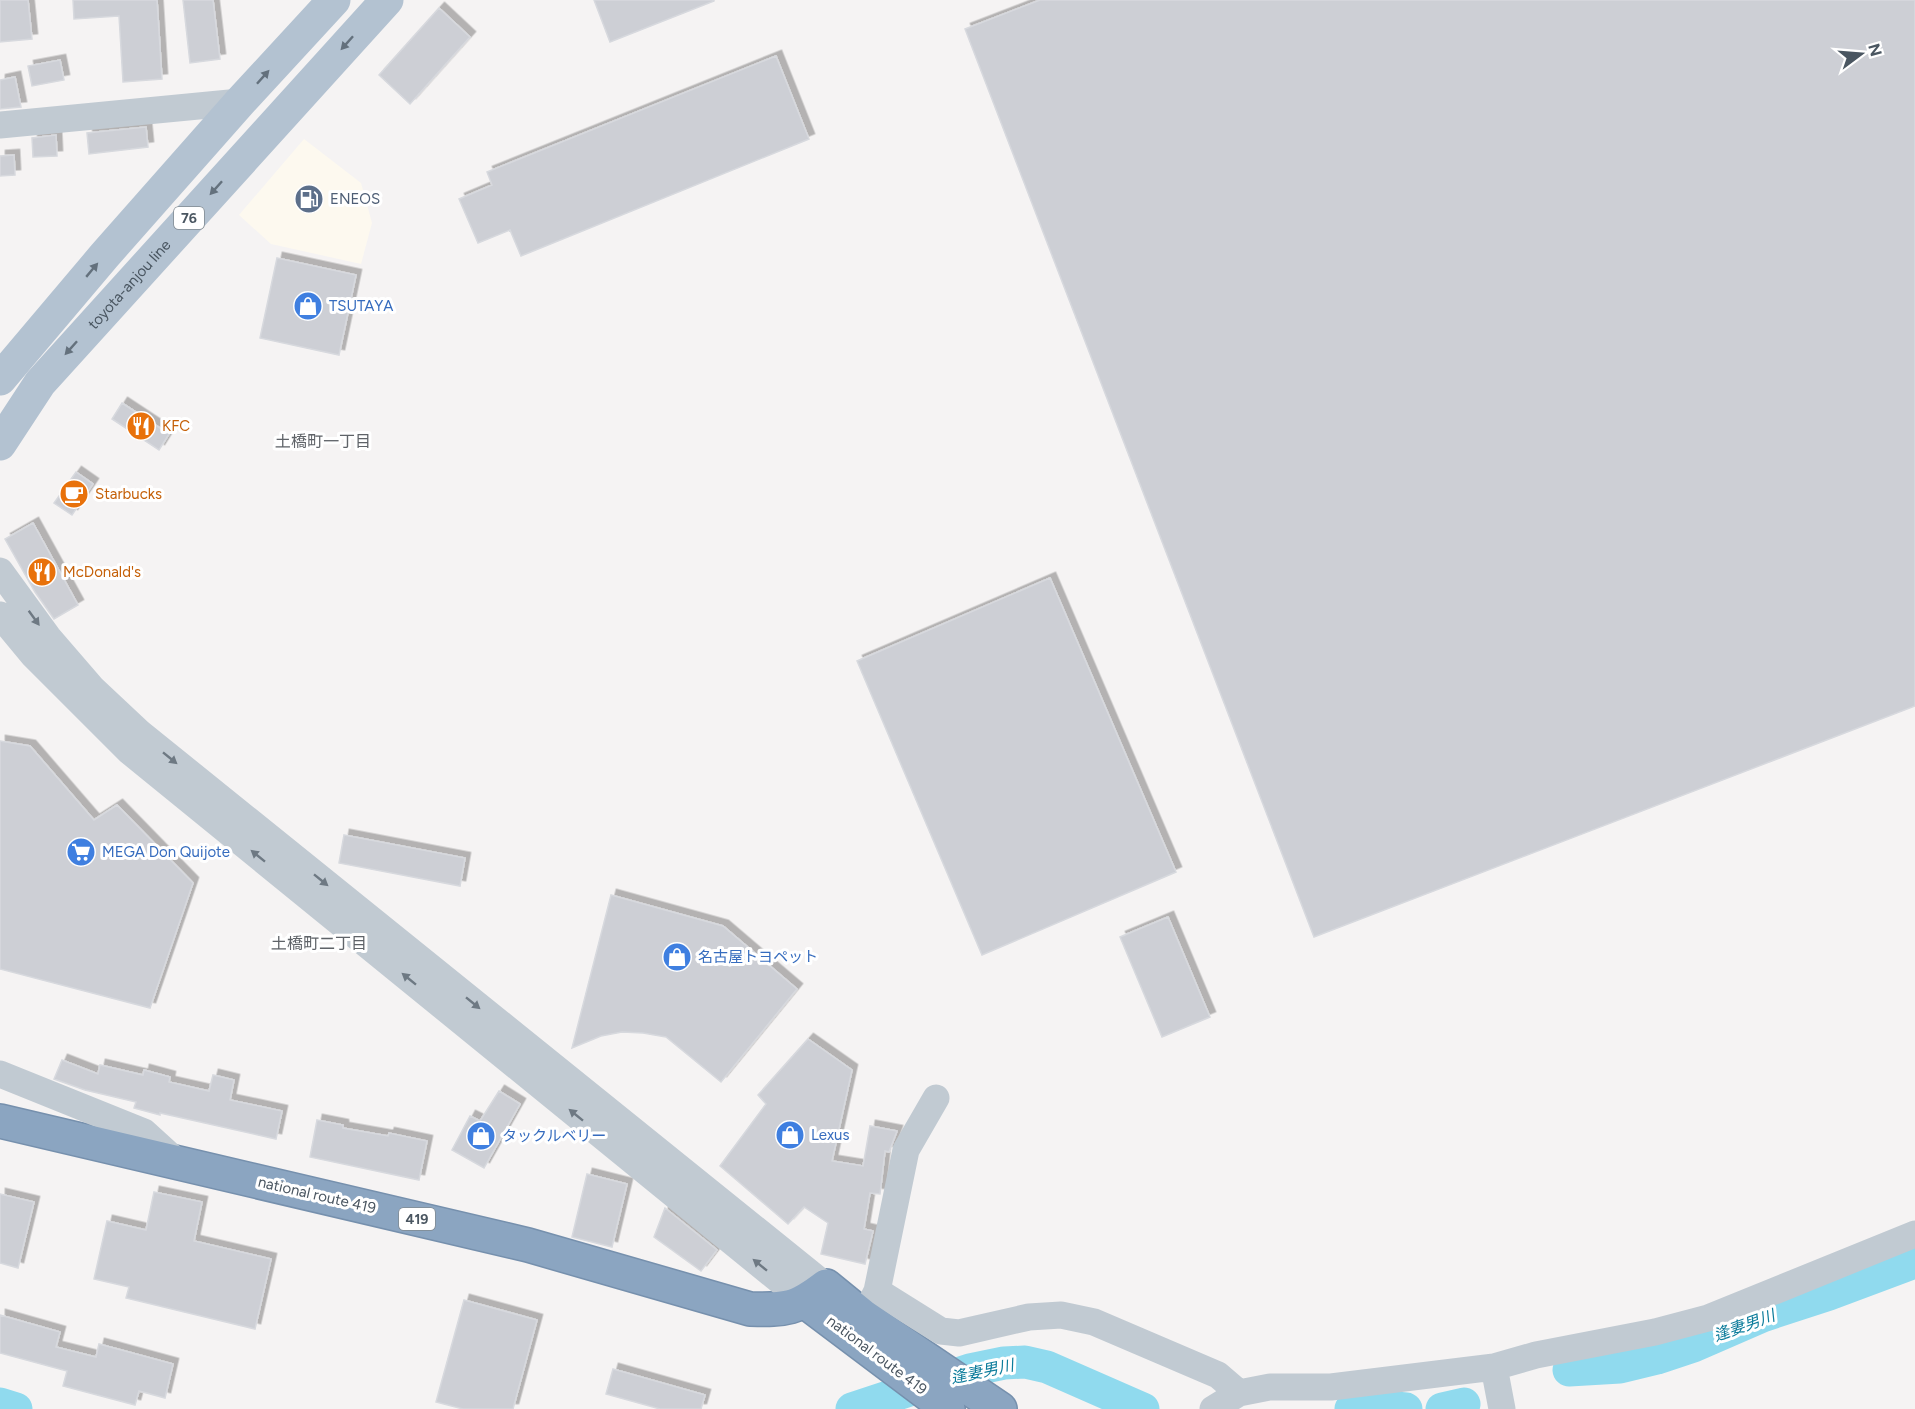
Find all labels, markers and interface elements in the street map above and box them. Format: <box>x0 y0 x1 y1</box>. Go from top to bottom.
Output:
north arrow <box>1831 24 1891 84</box>
one-way arrow <box>340 36 354 51</box>
text: N <box>1864 41 1886 59</box>
one-way arrow <box>256 70 269 85</box>
one-way arrow <box>210 181 224 195</box>
fuel station icon: ENEOS <box>293 183 325 215</box>
place label: ENEOS <box>330 190 380 208</box>
road number: 76 <box>174 207 204 229</box>
street label: toyota-anjou line <box>84 236 174 333</box>
one-way arrow <box>85 263 98 278</box>
shop icon: TSUTAYA <box>292 290 324 322</box>
place label: TSUTAYA <box>329 297 393 315</box>
one-way arrow <box>65 341 79 355</box>
restaurant icon: KFC <box>125 410 157 442</box>
place label: KFC <box>162 417 190 435</box>
district label: 土橋町一丁目 <box>275 432 371 451</box>
cafe icon: Starbucks <box>58 478 90 510</box>
place label: Starbucks <box>95 485 162 503</box>
restaurant icon: McDonald's <box>26 556 58 588</box>
place label: McDonald's <box>63 563 141 581</box>
one-way arrow <box>28 610 40 626</box>
one-way arrow <box>162 751 178 764</box>
supermarket icon: MEGA Don Quijote <box>65 836 97 868</box>
place label: MEGA Don Quijote <box>102 843 230 861</box>
one-way arrow <box>250 850 265 862</box>
one-way arrow <box>313 874 329 887</box>
district label: 土橋町二丁目 <box>271 934 367 953</box>
shop icon: 名古屋トヨペット <box>661 941 693 973</box>
place label: 名古屋トヨペット <box>698 948 818 966</box>
one-way arrow <box>401 972 417 985</box>
one-way arrow <box>465 996 481 1009</box>
one-way arrow <box>569 1110 584 1122</box>
shop icon: Lexus <box>774 1119 806 1151</box>
shop icon: タックルベリー <box>465 1120 497 1152</box>
place label: Lexus <box>811 1126 849 1144</box>
place label: タックルベリー <box>502 1127 607 1145</box>
street label: national route 419 <box>256 1173 378 1217</box>
road number: 419 <box>399 1208 435 1230</box>
one-way arrow <box>752 1258 768 1271</box>
water label: 逢妻男川 <box>1711 1305 1779 1345</box>
street label: national route 419 <box>823 1312 931 1398</box>
water label: 逢妻男川 <box>949 1355 1017 1387</box>

